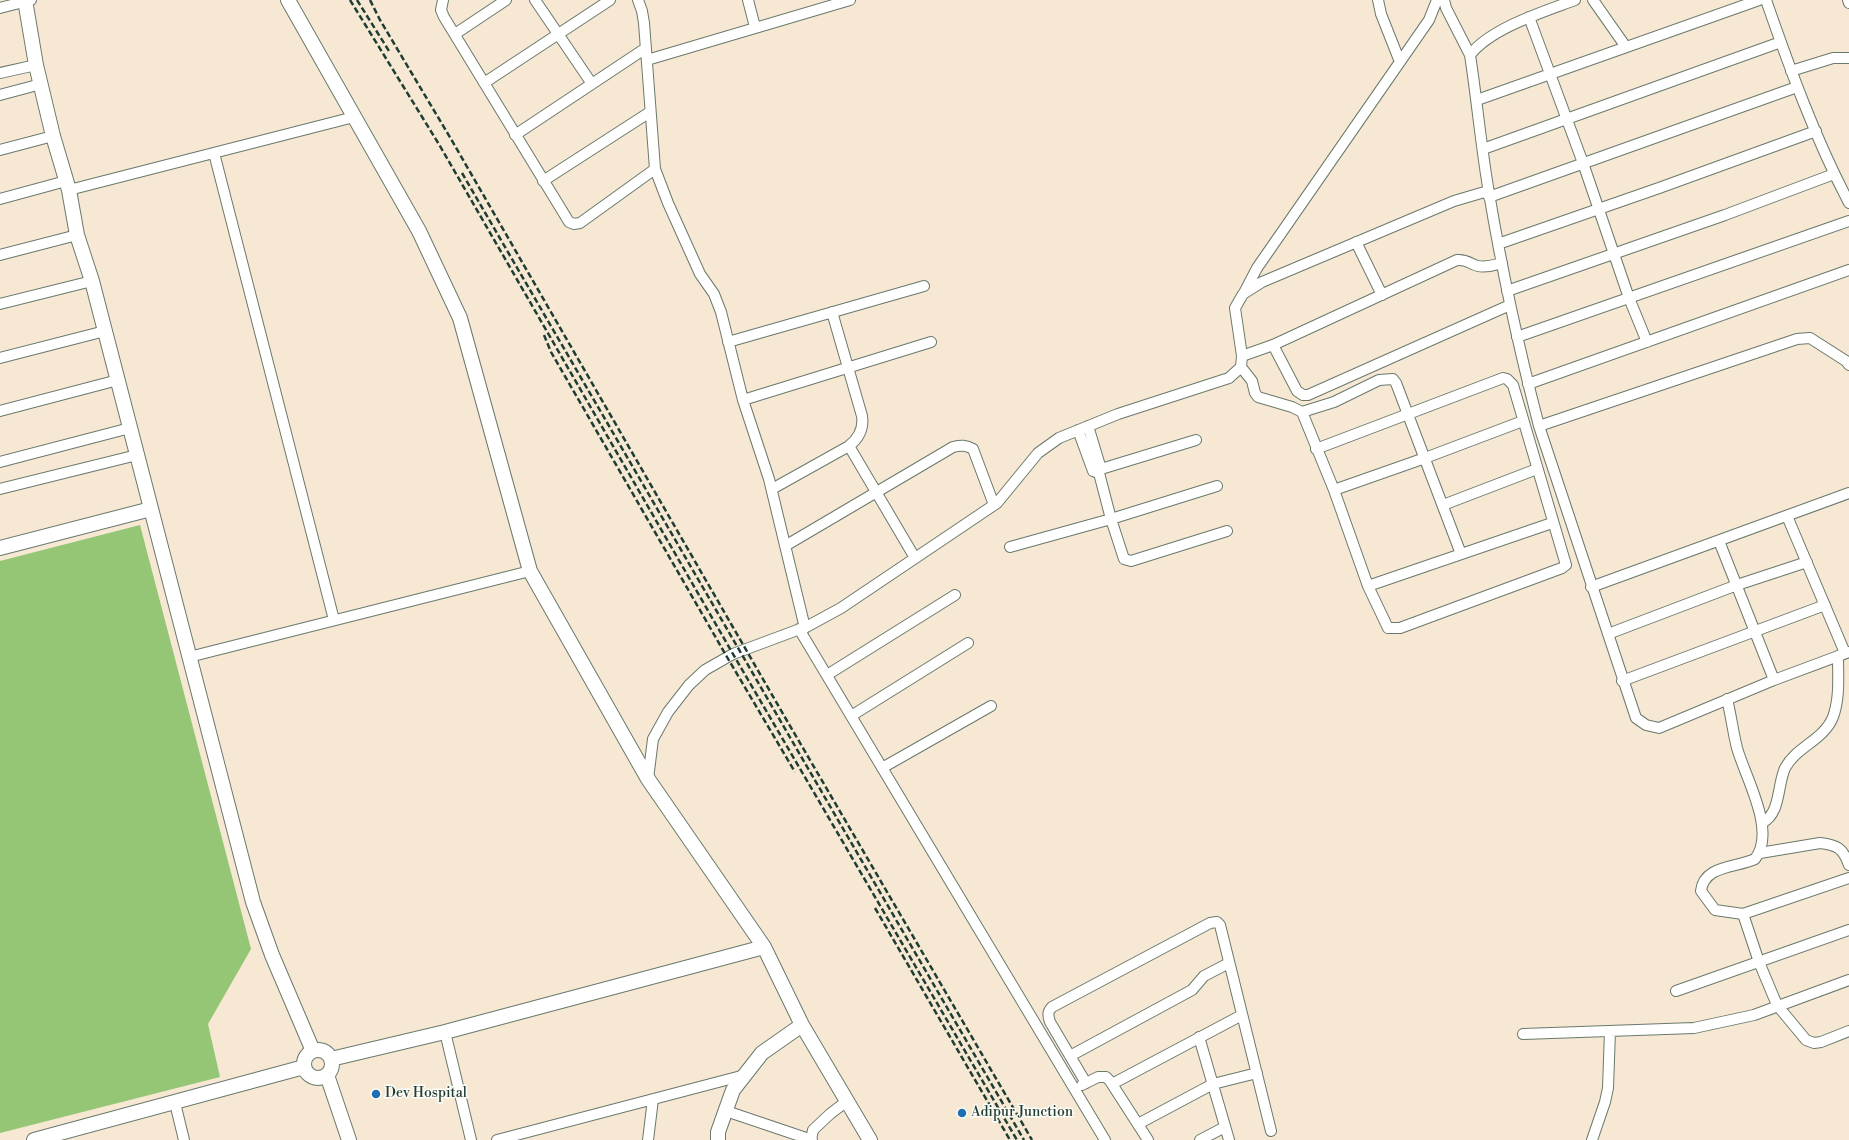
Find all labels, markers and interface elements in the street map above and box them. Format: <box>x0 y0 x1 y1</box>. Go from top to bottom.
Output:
place label: Dev Hospital <box>385 1086 467 1102</box>
marker: Dev Hospital <box>370 1088 382 1100</box>
place label: Adipur Junction <box>971 1105 1073 1121</box>
marker: Adipur Junction <box>956 1107 968 1119</box>

